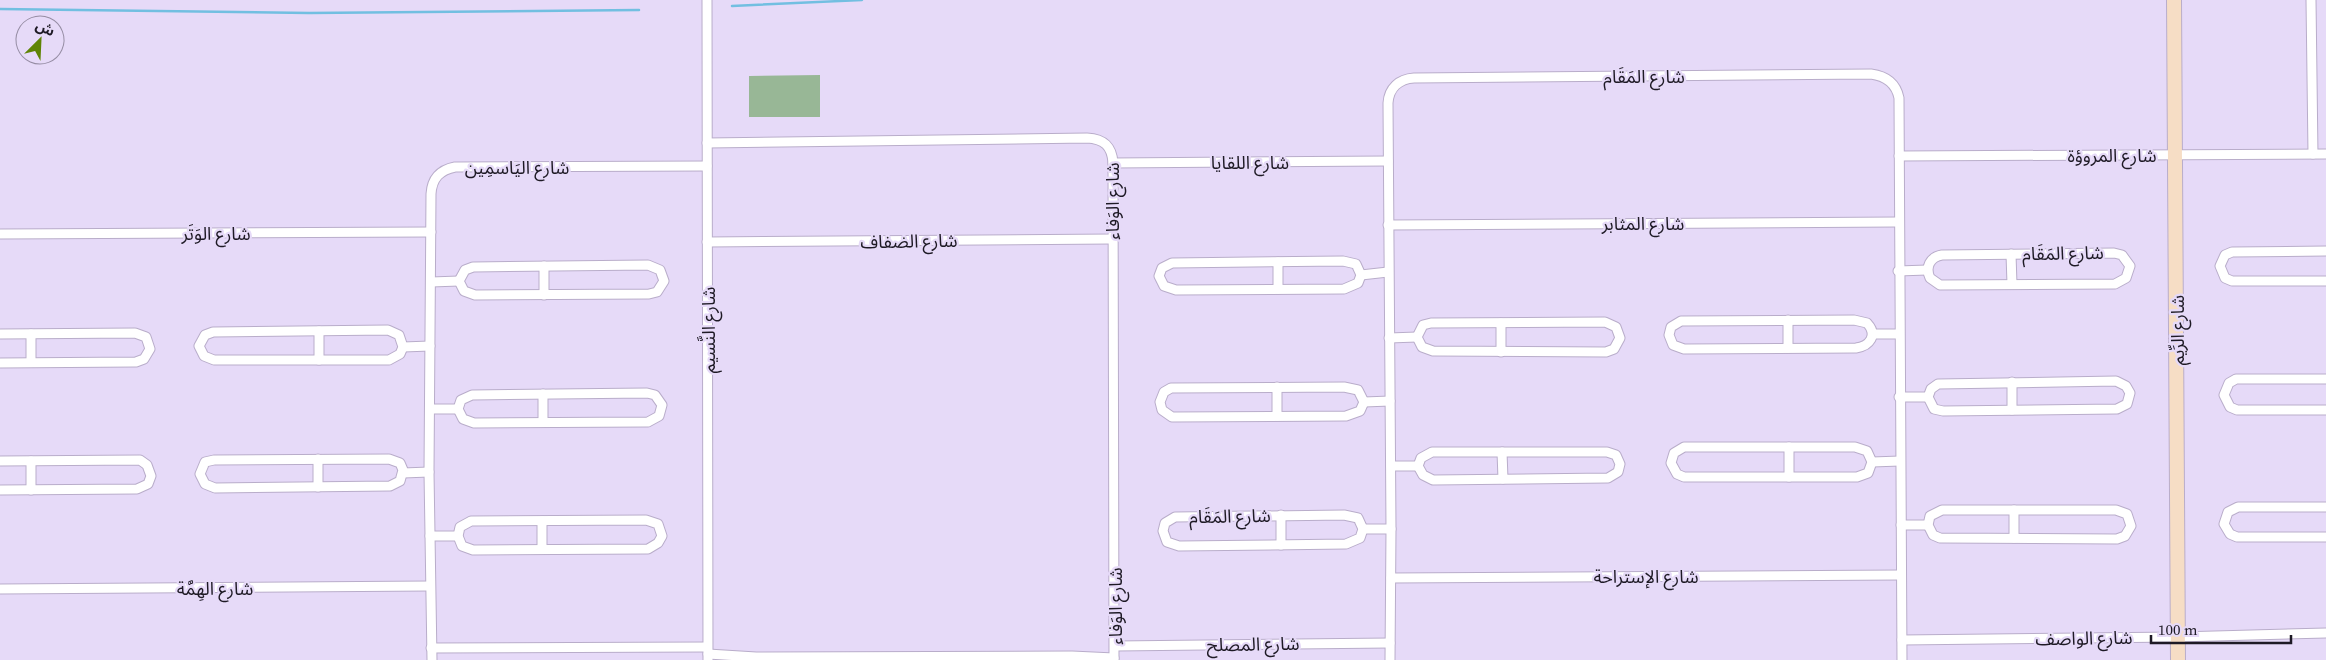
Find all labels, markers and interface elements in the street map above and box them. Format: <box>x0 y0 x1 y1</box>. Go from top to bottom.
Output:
north arrow <box>15 15 65 65</box>
text: ش <box>32 15 58 41</box>
street label: شارع المَقَام <box>1603 64 1685 91</box>
street label: شارع المروؤة <box>2067 143 2157 170</box>
street label: شارع اللقايا <box>1211 150 1289 177</box>
street label: شارع اليَاسمِين <box>465 155 569 182</box>
street label: شارع الوَفاء <box>1100 162 1127 240</box>
street label: شارع المثابر <box>1601 211 1684 238</box>
street label: شارع الوَتَر <box>180 221 251 248</box>
street label: شارع الضفاف <box>860 228 958 256</box>
street label: شارع المَقَام <box>2022 240 2104 268</box>
street label: شارع النَّسيم <box>696 287 723 373</box>
street label: شارع الرِّيم <box>2165 295 2192 365</box>
street label: شارع المَقَام <box>1189 503 1271 531</box>
street label: شارع الإستراحة <box>1593 564 1699 591</box>
street label: شارع الوَفاء <box>1103 567 1130 645</box>
street label: شارع الهِمَّة <box>177 576 253 603</box>
scale bar <box>2151 612 2291 644</box>
text: 100 m <box>2158 619 2198 640</box>
street label: شارع الواصف <box>2035 625 2133 653</box>
street label: شارع المصلح <box>1206 631 1300 659</box>

